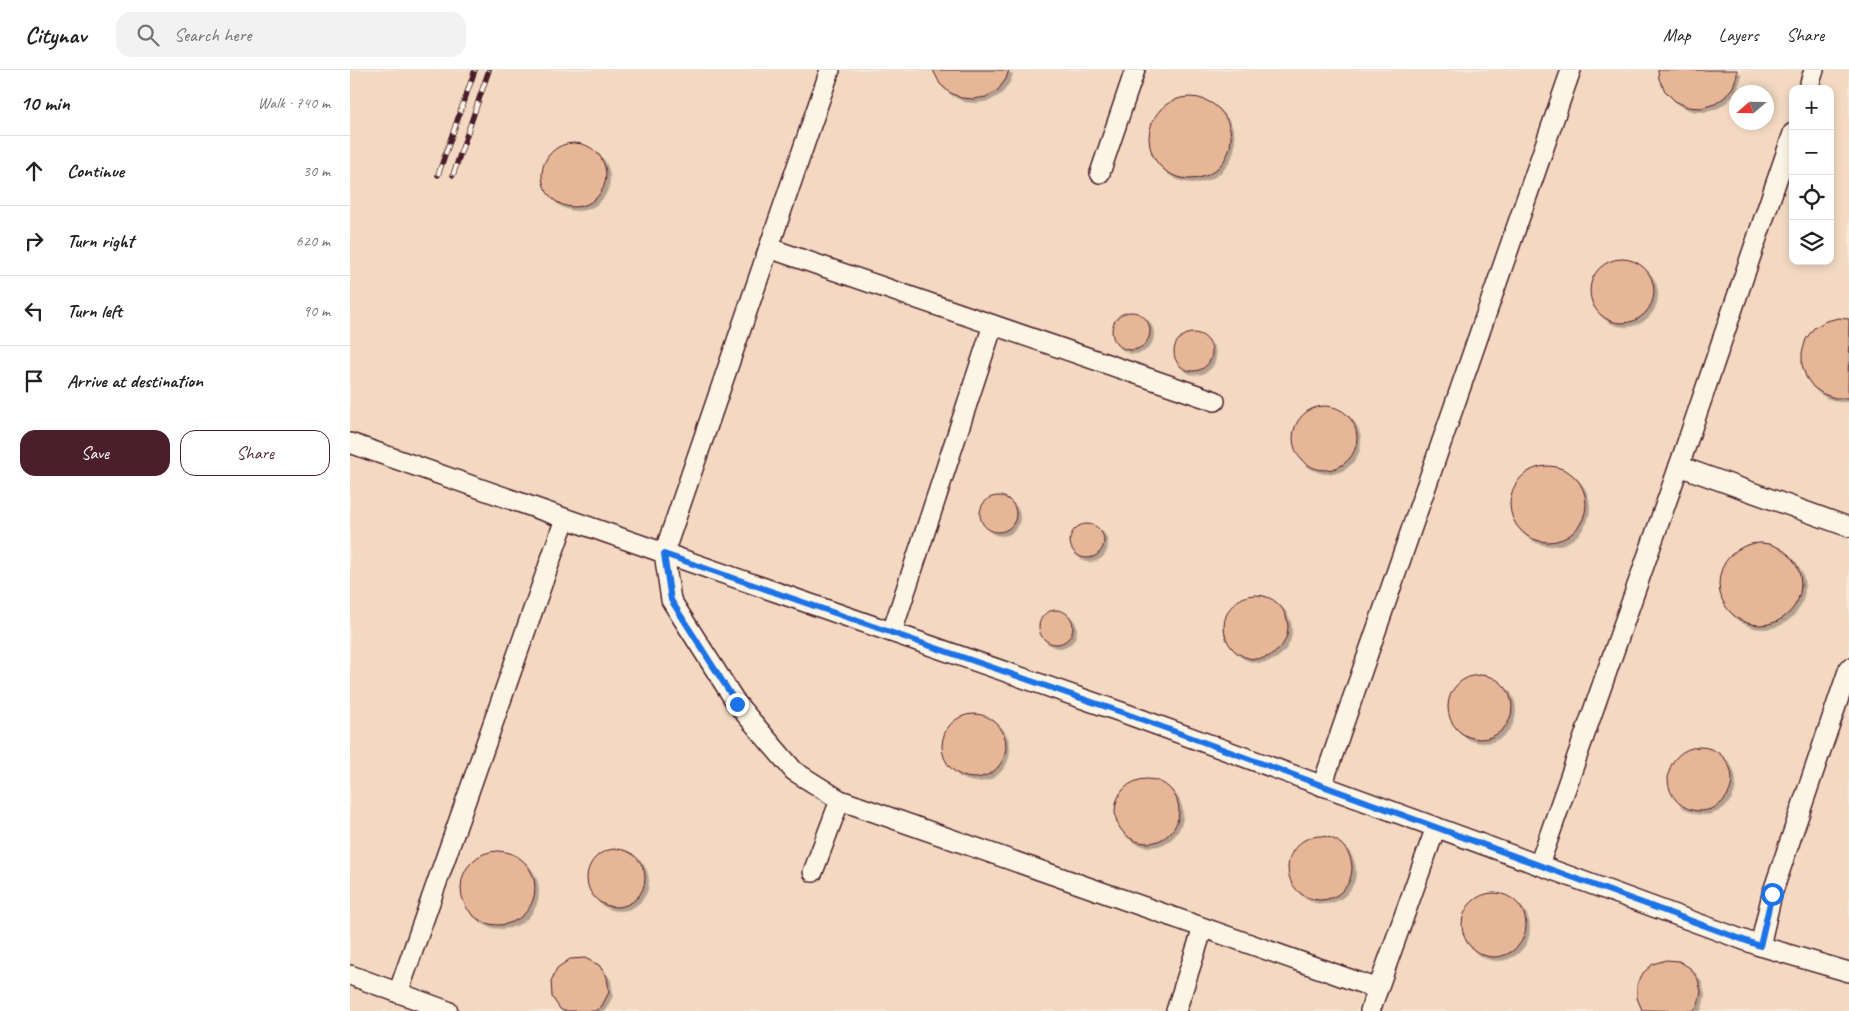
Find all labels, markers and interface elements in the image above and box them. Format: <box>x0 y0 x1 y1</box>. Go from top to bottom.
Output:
search box <box>116 12 466 57</box>
text: Citynav <box>25 20 86 50</box>
icon: search <box>134 21 162 49</box>
text: Search here <box>174 23 251 47</box>
text: Map <box>1663 24 1691 46</box>
text: Layers <box>1719 24 1758 46</box>
text: Share <box>1786 24 1824 46</box>
north arrow <box>1729 85 1774 130</box>
map controls <box>1789 85 1834 265</box>
button: + <box>1789 85 1834 130</box>
text: 10 min <box>20 90 70 116</box>
text: Walk · 740 m <box>258 93 330 113</box>
button: − <box>1789 130 1834 175</box>
icon: ahead <box>20 157 48 185</box>
text: Continue <box>67 159 124 183</box>
text: 30 m <box>303 161 330 181</box>
button: locate <box>1789 175 1834 220</box>
button: layers <box>1789 220 1834 265</box>
icon: right <box>20 227 48 255</box>
text: Turn right <box>67 229 134 253</box>
text: 620 m <box>296 231 330 251</box>
icon: left <box>20 297 48 325</box>
text: Turn left <box>67 299 122 323</box>
text: 90 m <box>303 301 330 321</box>
icon: arrive <box>20 367 48 395</box>
text: Arrive at destination <box>67 369 203 393</box>
button: Save <box>20 430 170 476</box>
button: Share <box>180 430 330 476</box>
route end <box>726 693 749 716</box>
route start <box>1761 883 1784 906</box>

